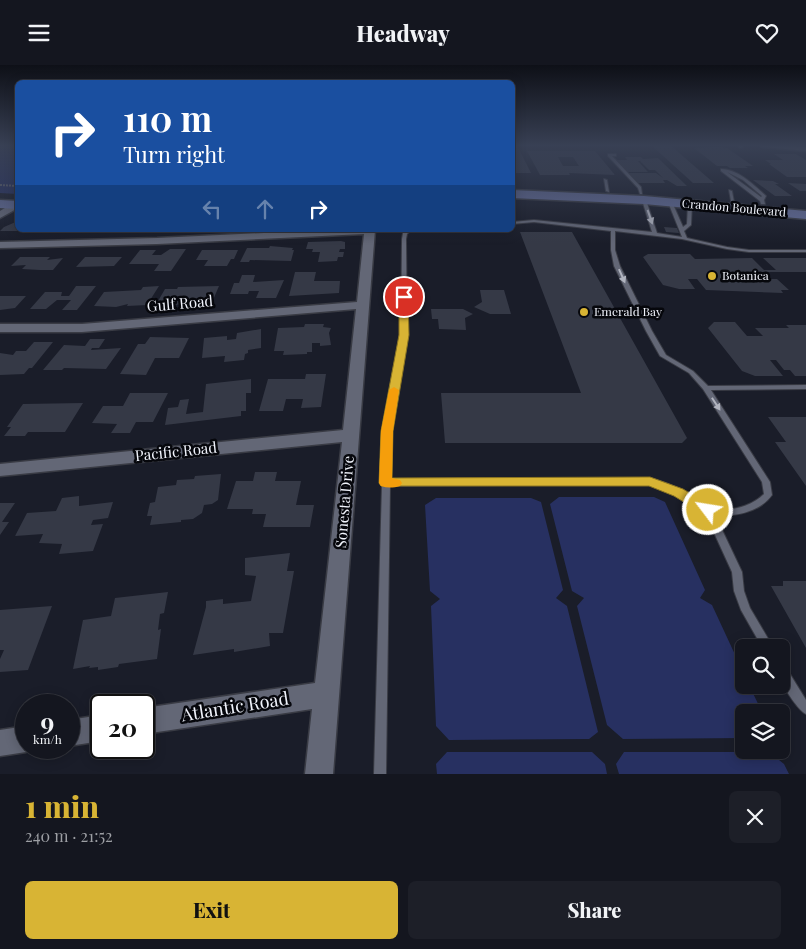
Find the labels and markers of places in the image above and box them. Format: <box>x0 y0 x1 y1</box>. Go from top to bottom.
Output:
place label: Botanica <box>722 267 769 283</box>
marker: Botanica <box>706 270 718 282</box>
pin <box>383 276 425 318</box>
place label: Emerald Bay <box>594 303 662 319</box>
marker: Emerald Bay <box>578 306 590 318</box>

